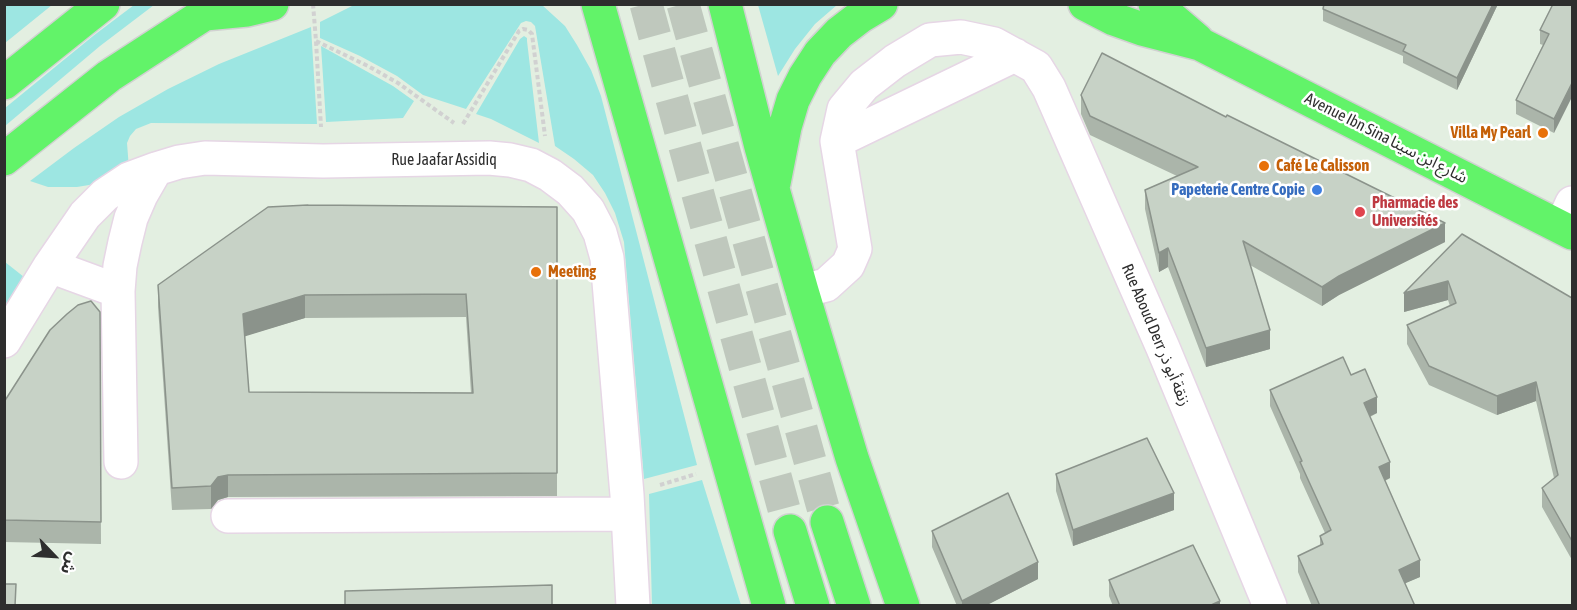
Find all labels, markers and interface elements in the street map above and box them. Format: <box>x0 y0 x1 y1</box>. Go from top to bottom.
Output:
street label: Avenue Ibn Sina شارع ابن سينا <box>1301 89 1471 187</box>
place label: Villa My Pearl <box>1451 123 1531 143</box>
marker: Villa My Pearl <box>1536 126 1550 140</box>
street label: Rue Jaafar Assidiq <box>391 150 497 170</box>
place label: Café Le Calisson <box>1276 156 1369 176</box>
marker: Café Le Calisson <box>1257 159 1271 173</box>
place label: Papeterie Centre Copie <box>1171 180 1305 200</box>
marker: Papeterie Centre Copie <box>1310 183 1324 197</box>
place label: Pharmacie des Universités <box>1372 193 1458 231</box>
marker: Pharmacie des Universités <box>1353 205 1367 219</box>
street label: Rue Aboud Derr زنقة أبو ذر <box>1117 261 1195 409</box>
place label: Meeting <box>548 262 596 282</box>
marker: Meeting <box>529 265 543 279</box>
north arrow <box>24 526 84 586</box>
text: ش <box>58 550 83 577</box>

